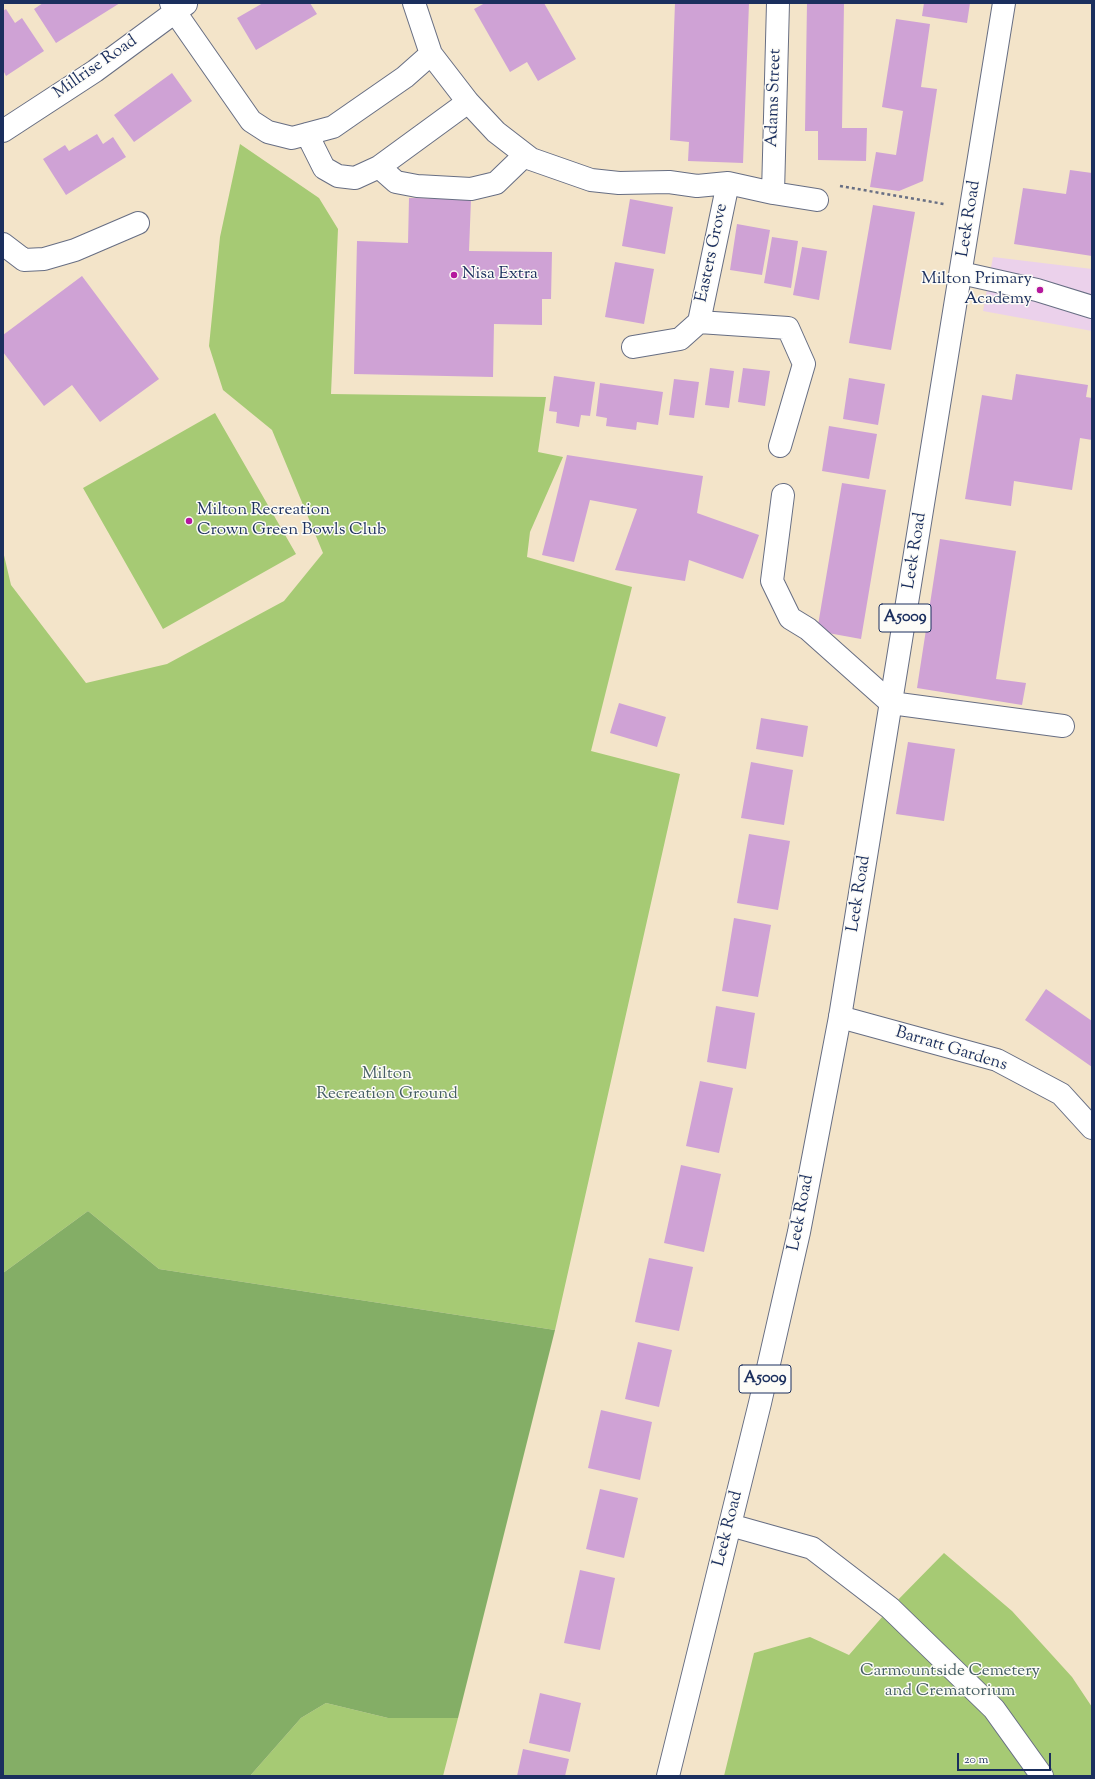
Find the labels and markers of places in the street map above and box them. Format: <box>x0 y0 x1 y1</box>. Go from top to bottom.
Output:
place label: Nisa Extra <box>462 265 538 285</box>
marker: Nisa Extra <box>449 270 459 280</box>
place label: Milton Primary Academy <box>921 270 1032 310</box>
marker: Milton Primary Academy <box>1035 285 1045 295</box>
place label: Milton Recreation Crown Green Bowls Club <box>197 501 386 541</box>
marker: Milton Recreation Crown Green Bowls Club <box>184 516 194 526</box>

